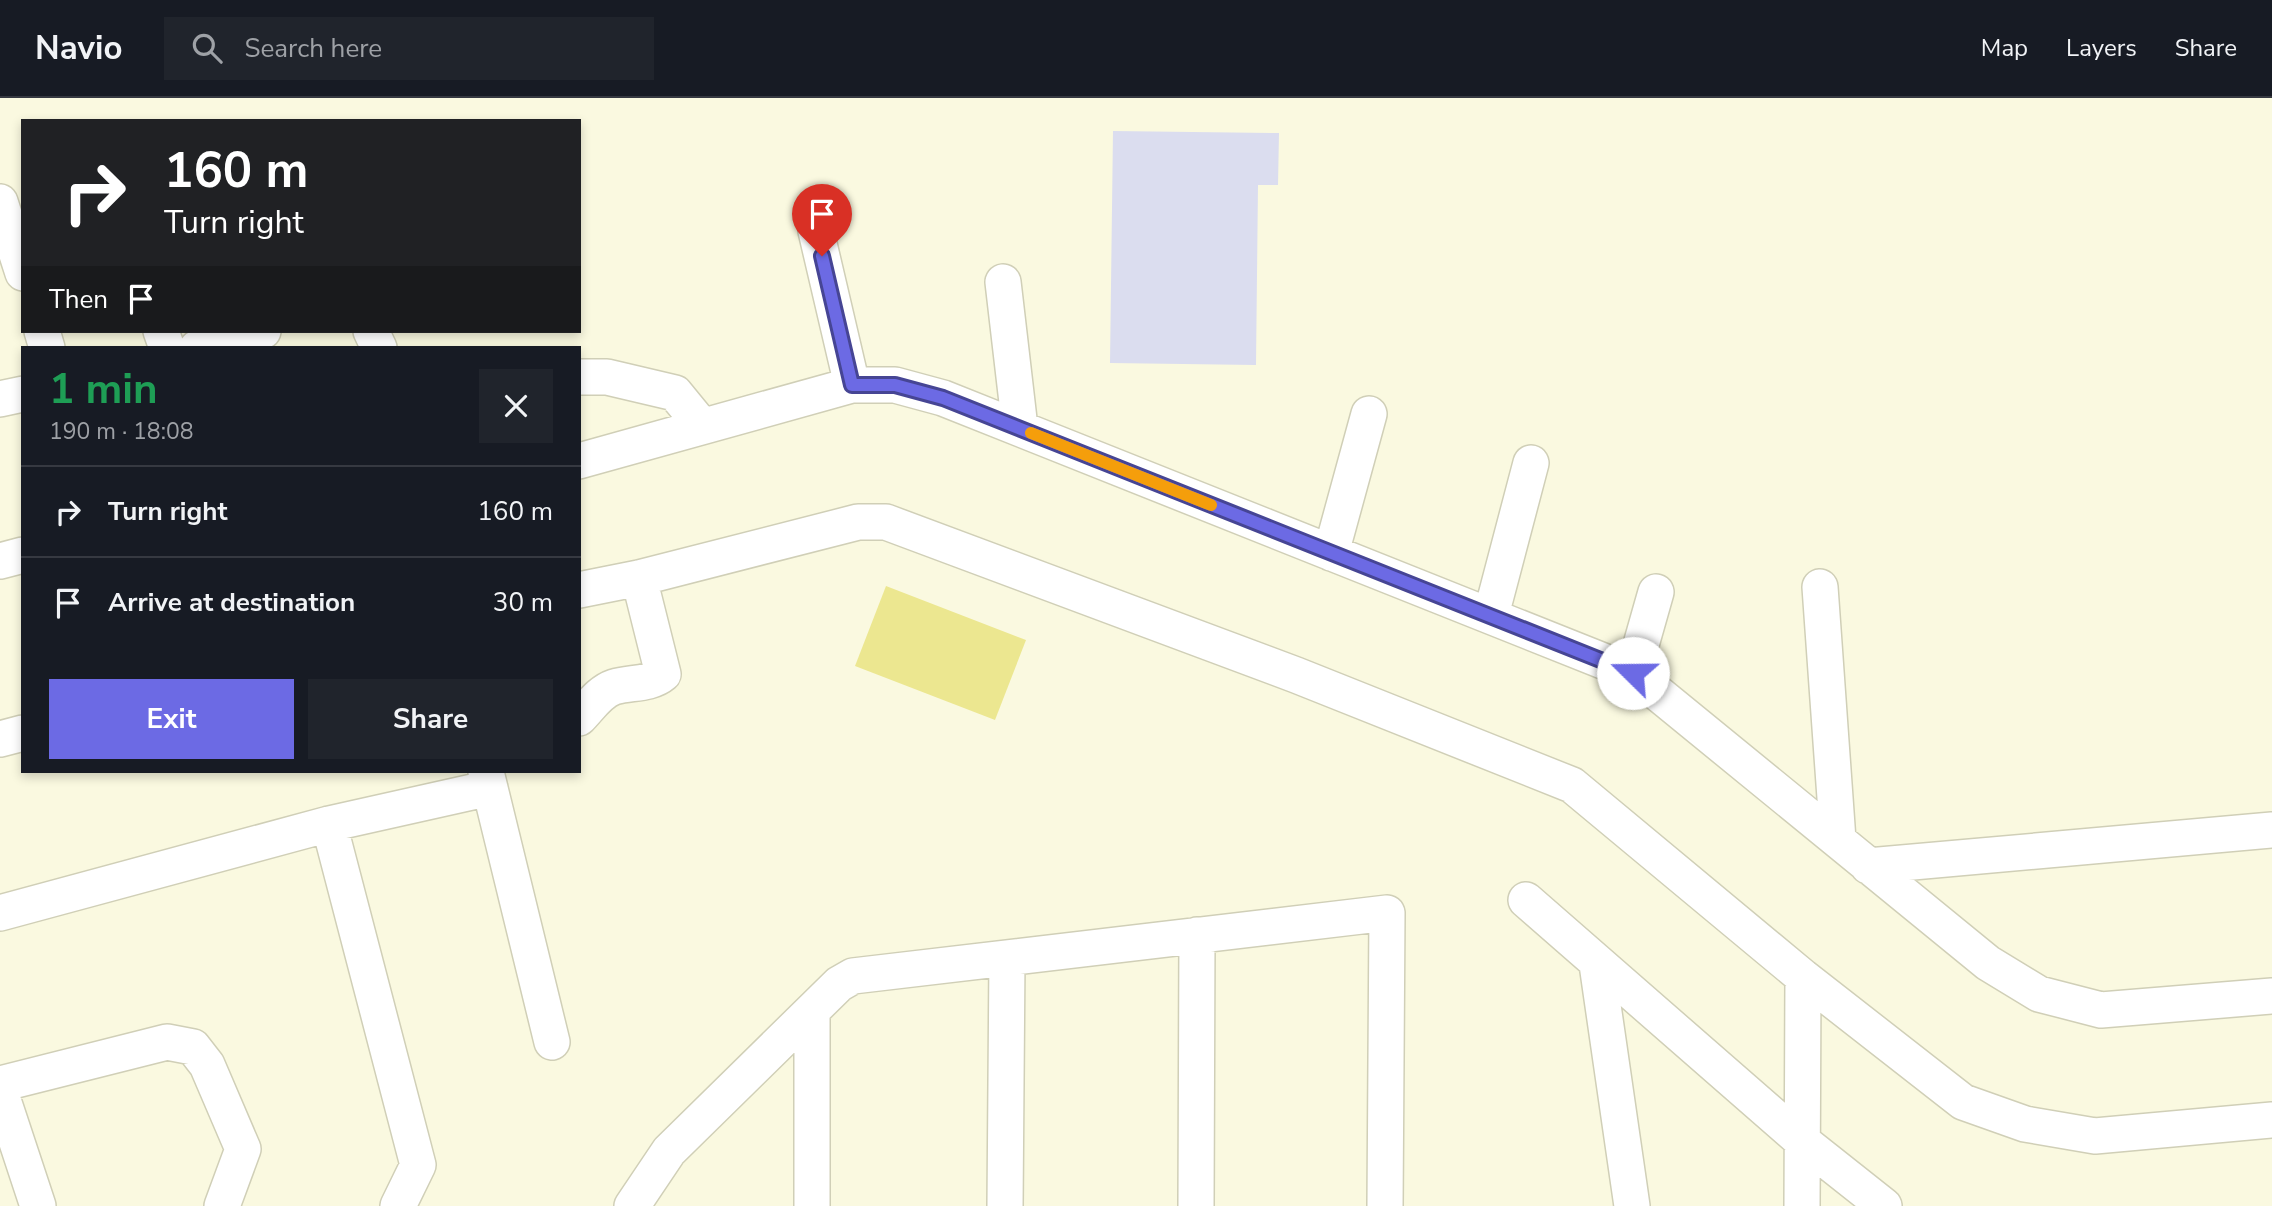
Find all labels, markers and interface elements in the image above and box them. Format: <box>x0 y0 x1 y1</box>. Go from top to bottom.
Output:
search box <box>164 17 654 80</box>
text: Navio <box>35 26 122 71</box>
icon: search <box>188 29 226 67</box>
text: Search here <box>244 31 382 66</box>
text: Map <box>1981 32 2028 64</box>
text: Layers <box>2066 32 2137 64</box>
text: Share <box>2175 32 2237 64</box>
text: 160 m <box>164 137 308 204</box>
icon: right <box>49 147 140 238</box>
pin <box>792 184 852 256</box>
icon: arrive <box>803 195 841 233</box>
text: Turn right <box>164 201 304 244</box>
icon: arrive <box>122 280 160 318</box>
text: Then <box>49 282 108 317</box>
text: 1 min <box>49 361 158 418</box>
button: close <box>479 369 553 443</box>
text: 190 m · 18:08 <box>49 416 194 447</box>
icon: right <box>49 493 87 531</box>
text: Turn right <box>108 494 227 529</box>
text: 160 m <box>477 494 553 529</box>
icon: arrive <box>49 584 87 622</box>
text: Arrive at destination <box>108 585 355 620</box>
text: 30 m <box>493 585 553 620</box>
position arrow <box>1596 636 1670 710</box>
button: Exit <box>49 679 294 759</box>
button: Share <box>308 679 553 759</box>

